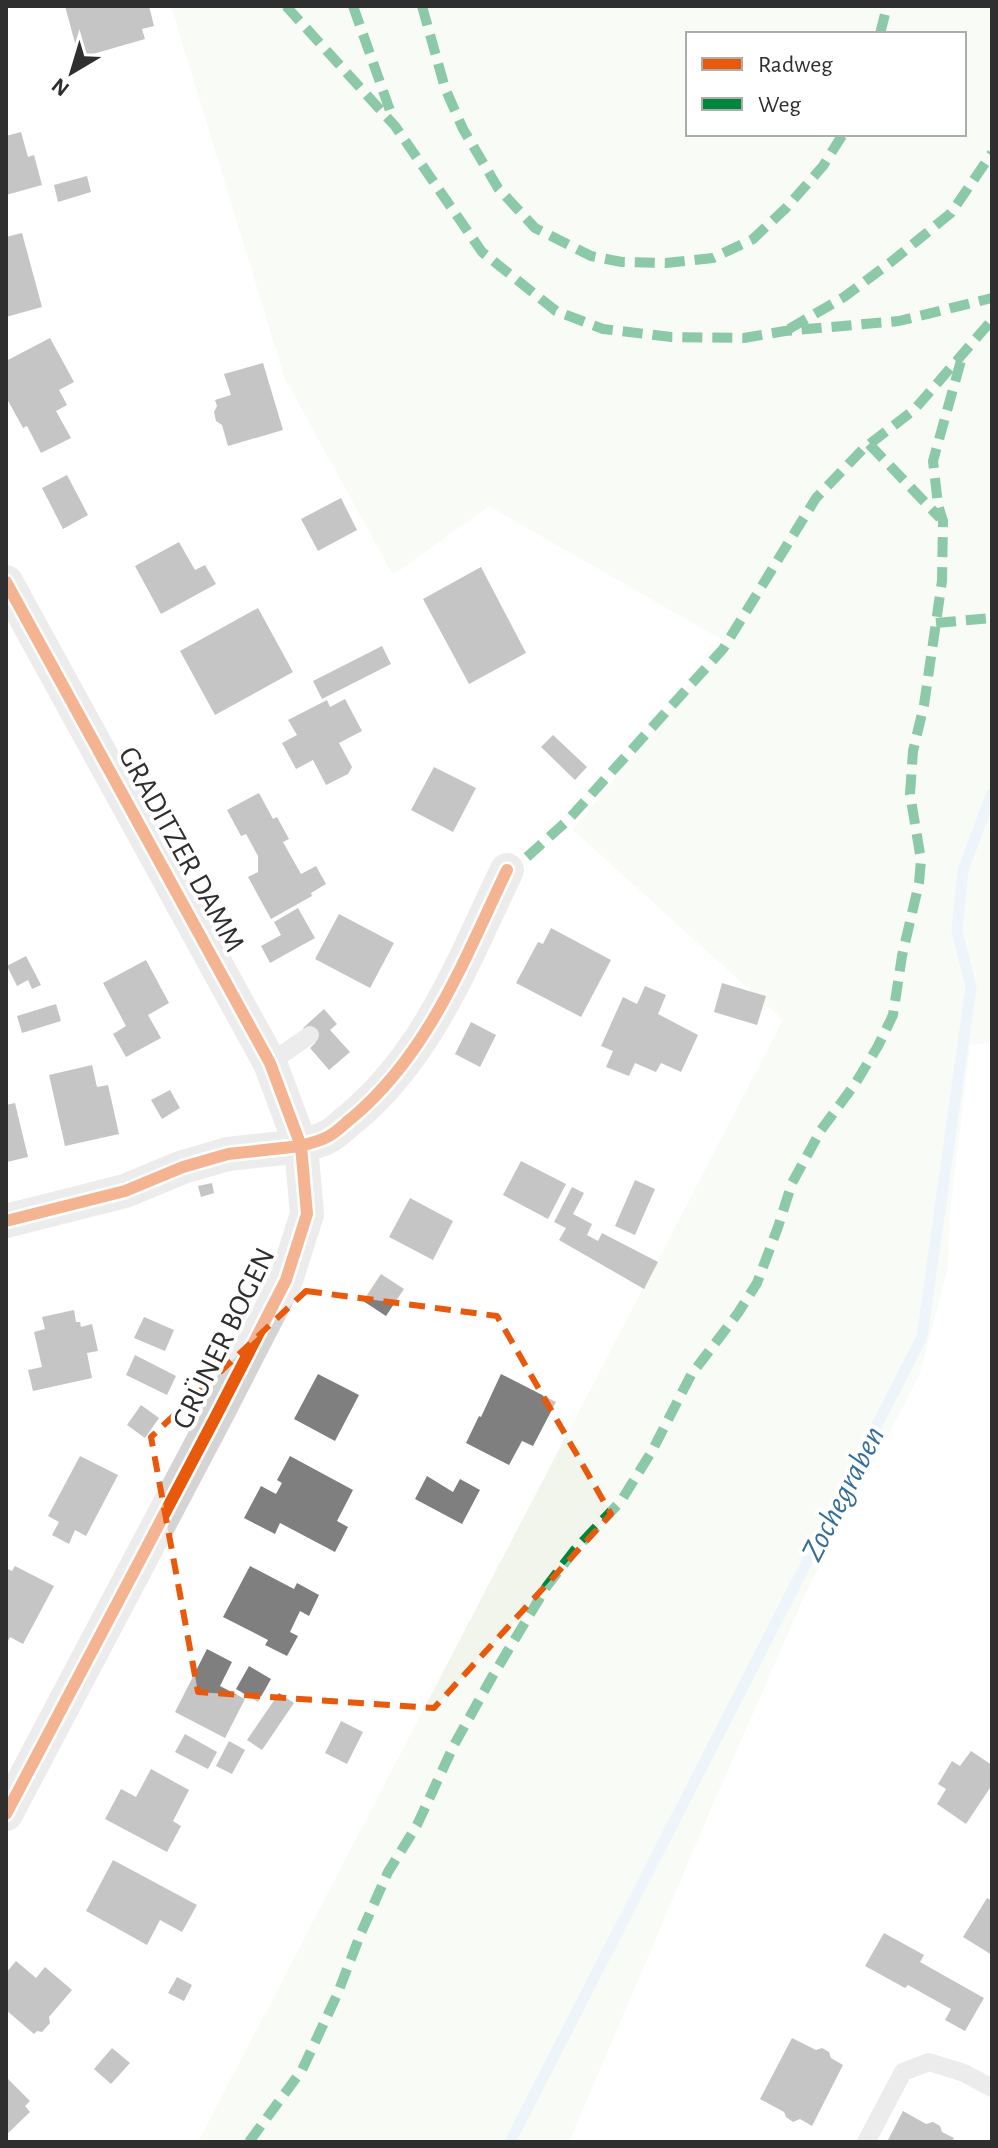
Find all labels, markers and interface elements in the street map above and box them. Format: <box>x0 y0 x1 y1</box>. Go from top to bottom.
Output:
north arrow <box>32 32 112 112</box>
legend <box>686 32 966 136</box>
text: Radweg <box>758 53 833 77</box>
text: N <box>48 74 73 100</box>
text: Weg <box>758 93 801 117</box>
street label: GRADITZER DAMM <box>112 742 250 957</box>
street label: GRÜNER BOGEN <box>166 1243 281 1434</box>
water label: Zochegraben <box>796 1421 890 1566</box>

